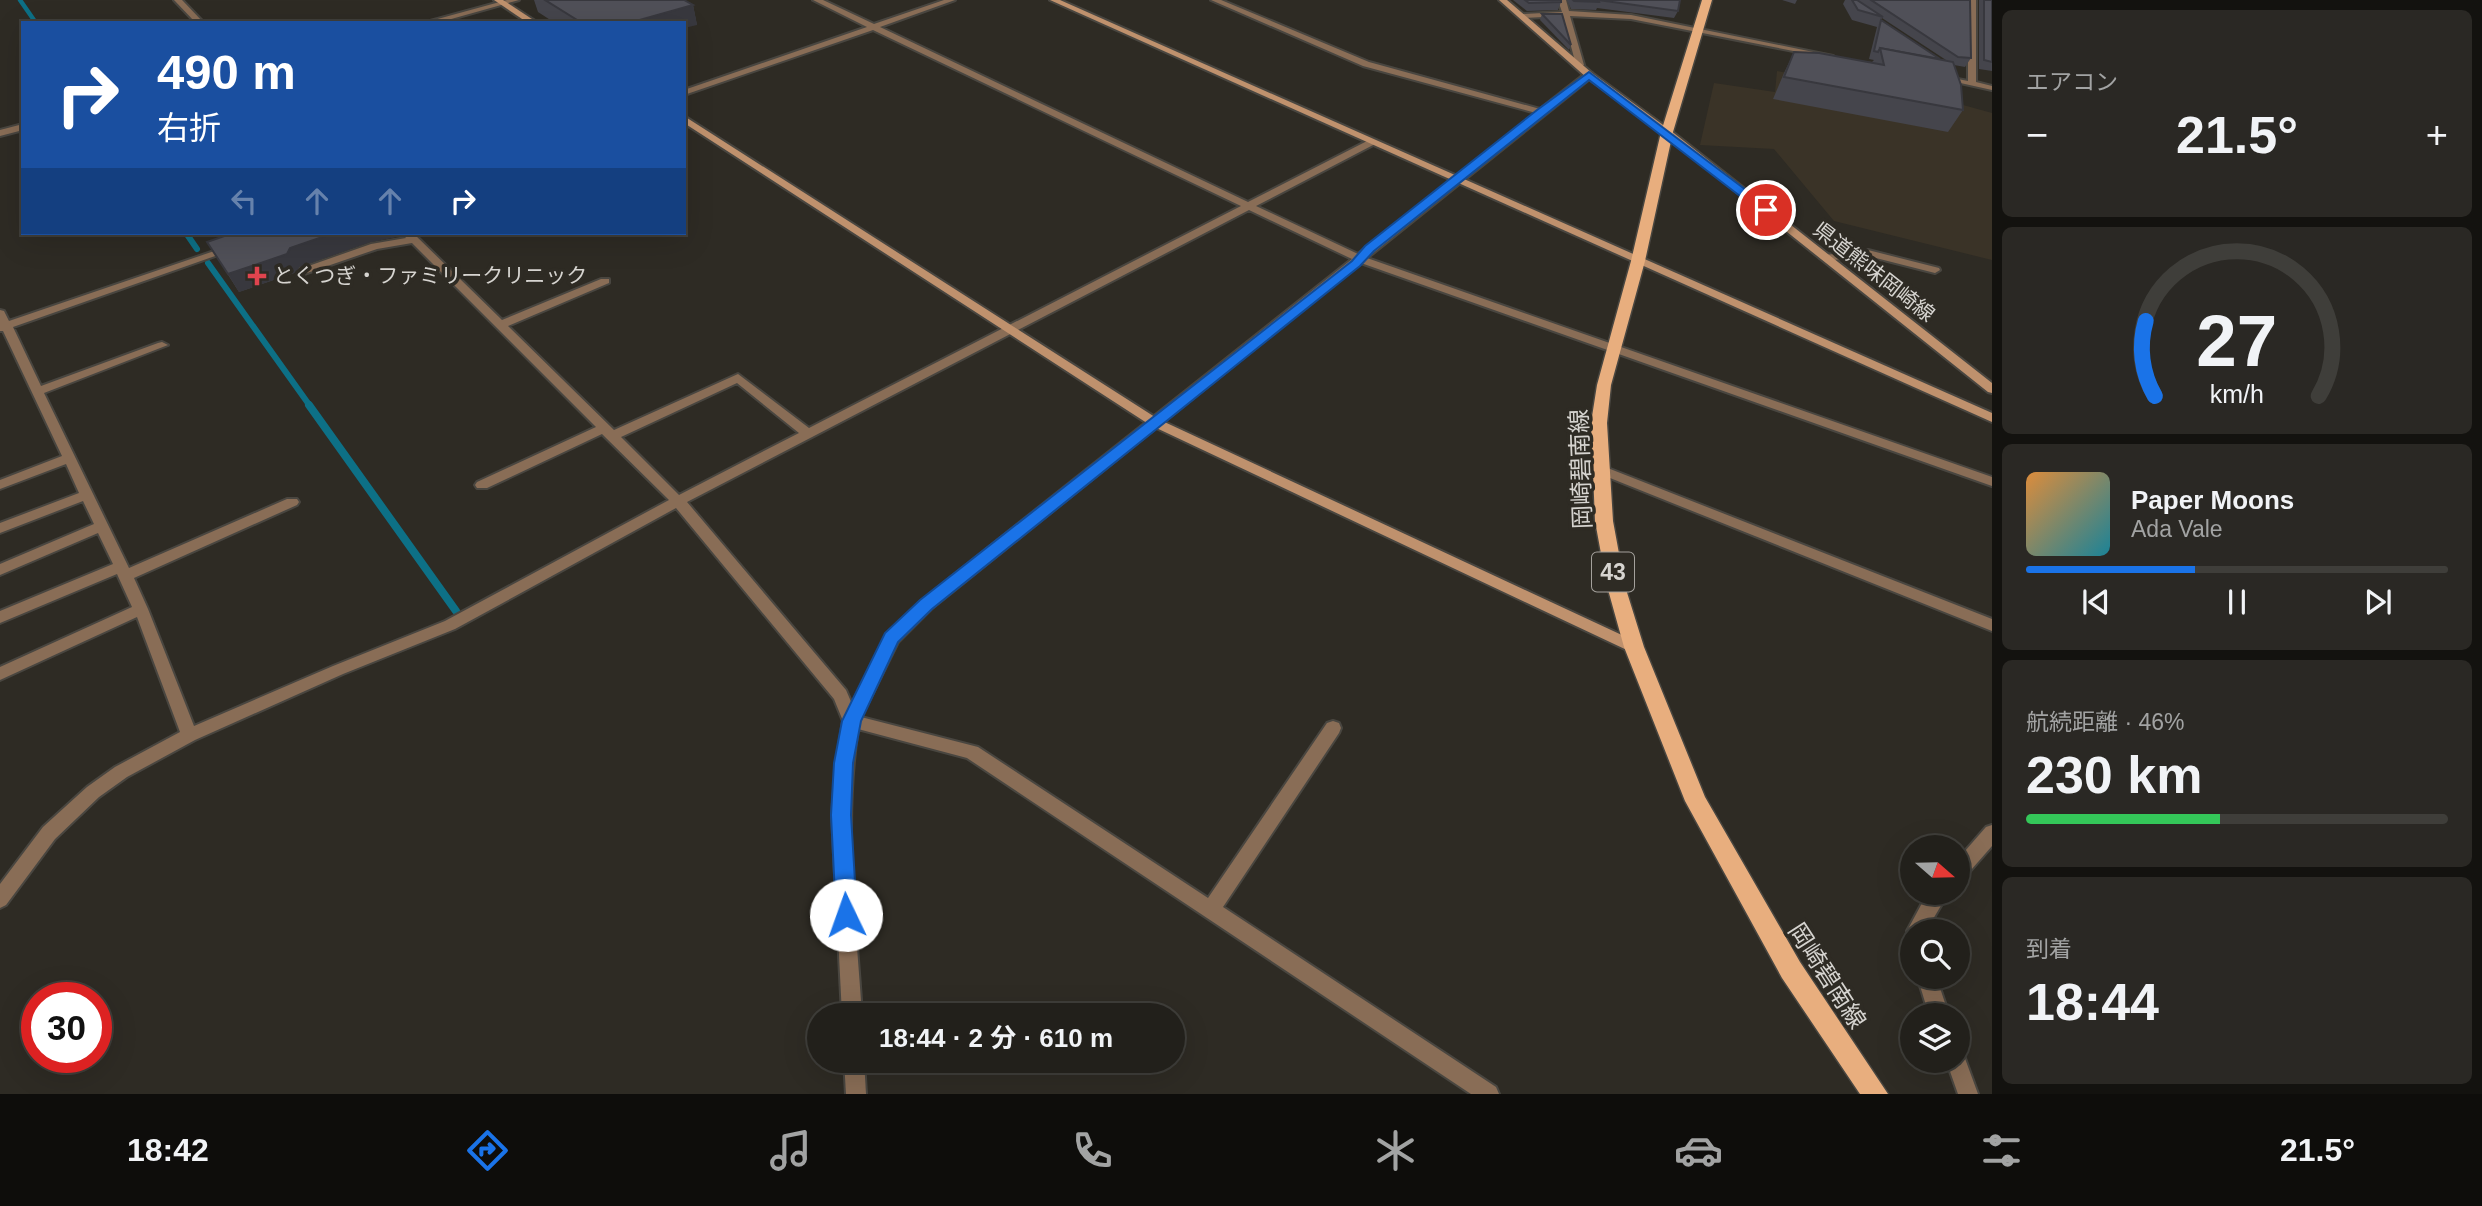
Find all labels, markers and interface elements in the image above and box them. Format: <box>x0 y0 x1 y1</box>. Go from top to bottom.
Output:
text: 490 m <box>157 45 296 99</box>
icon: right <box>42 49 133 140</box>
text: エアコン <box>2026 69 2118 95</box>
text: 21.5° <box>2176 106 2298 164</box>
text: 右折 <box>157 110 221 146</box>
text: − <box>2026 114 2048 156</box>
text: + <box>2426 114 2448 156</box>
pin <box>1736 180 1796 240</box>
icon: left <box>225 182 263 220</box>
icon: ahead <box>298 182 336 220</box>
icon: ahead <box>371 182 409 220</box>
icon: right <box>444 182 482 220</box>
icon: arrive <box>1747 191 1785 229</box>
street label: 県道熊味岡崎線 <box>1809 217 1939 326</box>
place label: とくつぎ・ファミリークリニック <box>273 264 587 287</box>
marker: とくつぎ・ファミリークリニック <box>247 266 267 286</box>
text: 27 <box>2197 301 2277 382</box>
text: km/h <box>2210 380 2264 408</box>
street label: 岡崎碧南線 <box>1565 409 1596 529</box>
text: Paper Moons <box>2131 485 2294 515</box>
text: Ada Vale <box>2131 516 2223 542</box>
road number: 43 <box>1592 552 1634 592</box>
icon: previous <box>2077 583 2115 621</box>
icon: pause <box>2218 583 2256 621</box>
icon: next <box>2359 583 2397 621</box>
text: 航続距離 · 46% <box>2026 709 2184 735</box>
text: 230 km <box>2026 746 2202 804</box>
north arrow <box>1900 835 1970 905</box>
map controls <box>1900 835 1970 1073</box>
position arrow <box>809 878 883 952</box>
street label: 岡崎碧南線 <box>1783 918 1871 1033</box>
button: search <box>1900 919 1970 989</box>
text: 到着 <box>2026 936 2072 962</box>
text: 18:44 <box>2026 973 2159 1031</box>
speed limit sign: 30 <box>21 982 112 1073</box>
button: layers <box>1900 1003 1970 1073</box>
text: 18:44 · 2 分 · 610 m <box>879 1023 1113 1053</box>
icon: directions <box>463 1126 512 1175</box>
icon: music <box>766 1126 815 1175</box>
icon: phone <box>1068 1126 1117 1175</box>
icon: climate <box>1371 1126 1420 1175</box>
icon: car <box>1674 1126 1723 1175</box>
icon: filters <box>1977 1126 2026 1175</box>
text: 18:42 <box>127 1132 209 1168</box>
text: 21.5° <box>2280 1132 2355 1168</box>

